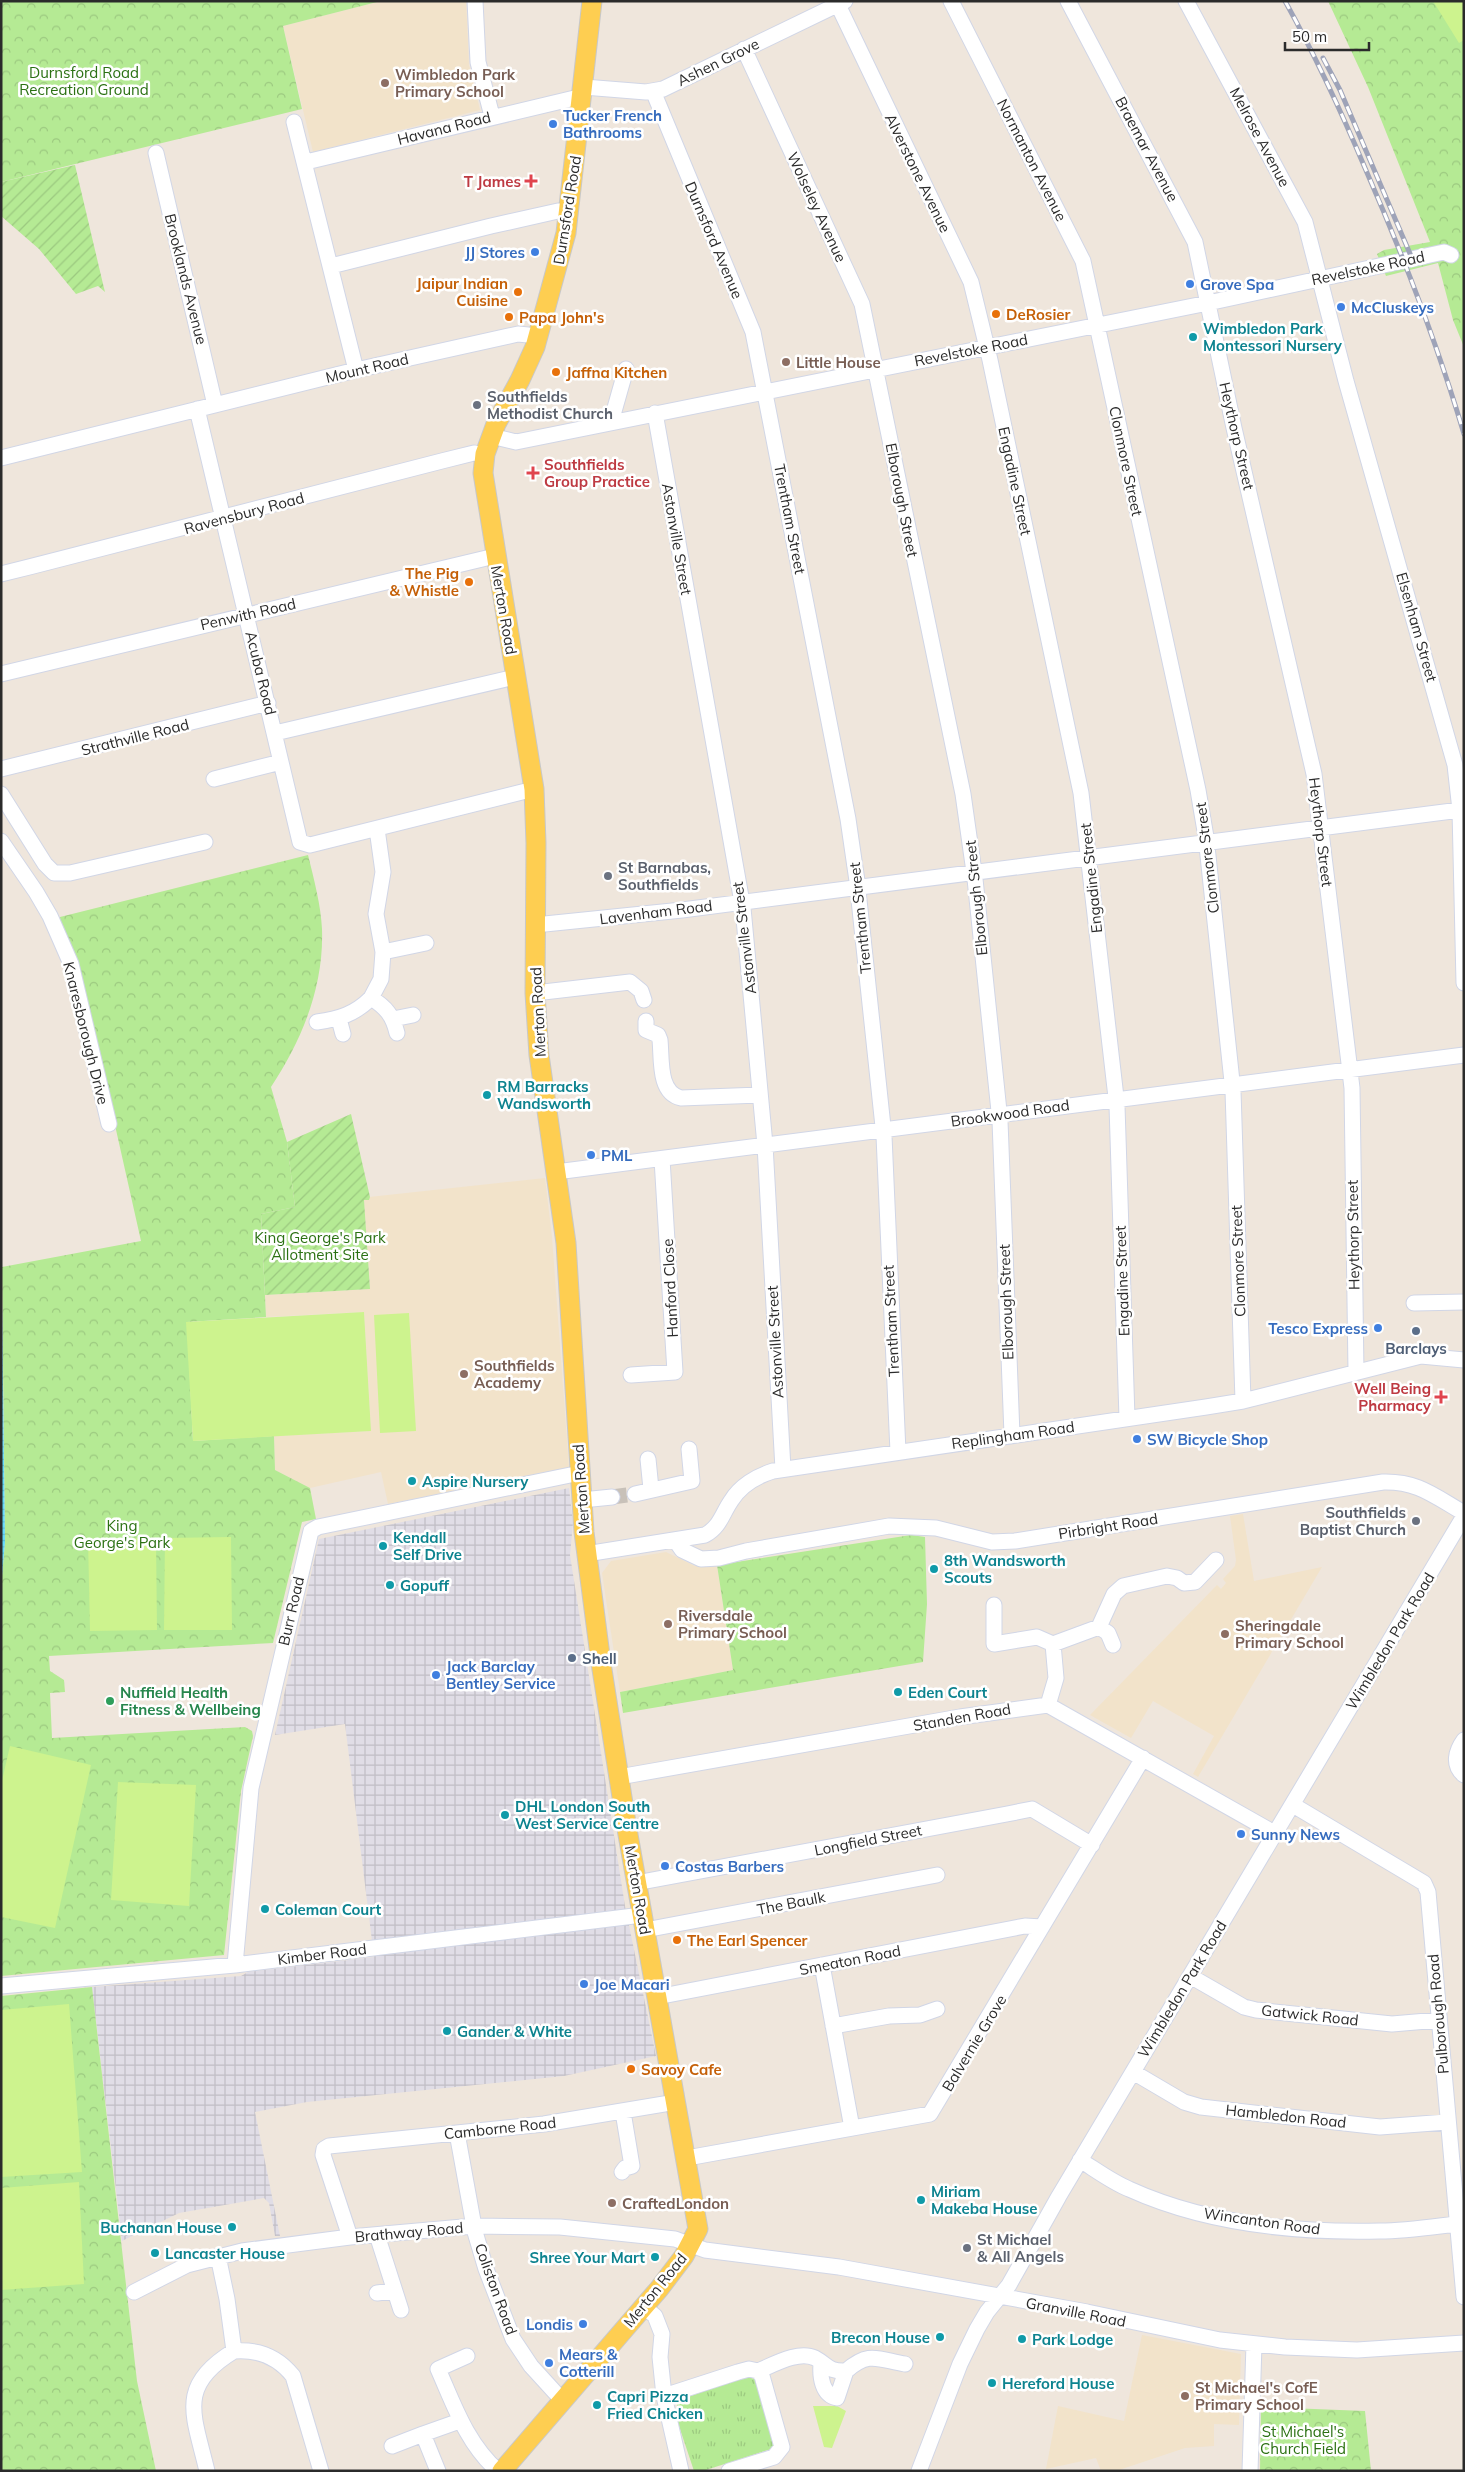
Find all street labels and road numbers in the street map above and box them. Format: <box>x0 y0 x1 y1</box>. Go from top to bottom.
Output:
street label: Ashen Grove <box>674 34 762 90</box>
street label: Melrose Avenue <box>1226 84 1294 190</box>
street label: Braemar Avenue <box>1111 93 1183 205</box>
street label: Normanton Avenue <box>993 96 1071 224</box>
street label: Havana Road <box>395 107 493 149</box>
street label: Alverstone Avenue <box>881 110 955 236</box>
street label: Wolseley Avenue <box>783 149 851 265</box>
street label: Durnsford Road <box>549 154 585 266</box>
street label: Durnsford Avenue <box>681 179 747 301</box>
street label: Brooklands Avenue <box>161 212 211 346</box>
street label: Revelstoke Road <box>1310 247 1426 289</box>
street label: Revelstoke Road <box>913 330 1029 370</box>
street label: Mount Road <box>324 349 410 387</box>
street label: Heythorp Street <box>1215 380 1259 492</box>
street label: Clonmore Street <box>1105 404 1147 518</box>
street label: Engadine Street <box>994 425 1036 537</box>
street label: Elborough Street <box>882 441 922 559</box>
street label: Trentham Street <box>770 462 810 576</box>
street label: Astonville Street <box>658 482 696 596</box>
street label: Ravensbury Road <box>182 488 306 538</box>
street label: Merton Road <box>487 564 521 656</box>
street label: Elsenham Street <box>1392 570 1442 684</box>
street label: Penwith Road <box>198 594 298 634</box>
street label: Acuba Road <box>241 629 281 717</box>
street label: Strathville Road <box>79 714 191 760</box>
street label: Heythorp Street <box>1305 776 1337 888</box>
street label: Clonmore Street <box>1191 801 1223 915</box>
street label: Engadine Street <box>1076 822 1106 934</box>
street label: Elborough Street <box>961 839 991 957</box>
street label: Trentham Street <box>845 861 875 975</box>
street label: Astonville Street <box>728 881 760 995</box>
street label: Lavenham Road <box>598 896 714 928</box>
street label: Knaresborough Drive <box>59 960 113 1106</box>
street label: Merton Road <box>526 967 550 1057</box>
street label: Brookwood Road <box>949 1095 1071 1131</box>
street label: Heythorp Street <box>1343 1180 1363 1290</box>
street label: Clonmore Street <box>1227 1205 1249 1317</box>
street label: Engadine Street <box>1111 1225 1133 1337</box>
street label: Hanford Close <box>658 1238 682 1338</box>
street label: Elborough Street <box>994 1244 1018 1360</box>
street label: Trentham Street <box>879 1265 903 1377</box>
street label: Astonville Street <box>763 1285 787 1399</box>
street label: Replingham Road <box>950 1417 1076 1453</box>
street label: Merton Road <box>568 1443 594 1535</box>
street label: Pirbright Road <box>1057 1509 1159 1543</box>
street label: Wimbledon Park Road <box>1342 1569 1438 1713</box>
street label: Burr Road <box>274 1575 308 1647</box>
street label: Standen Road <box>912 1699 1012 1735</box>
street label: Longfield Street <box>813 1820 923 1860</box>
street label: Merton Road <box>621 1844 655 1936</box>
street label: The Baulk <box>755 1887 827 1919</box>
street label: Wimbledon Park Road <box>1134 1917 1230 2061</box>
street label: Kimber Road <box>276 1939 368 1969</box>
street label: Smeaton Road <box>798 1941 902 1979</box>
street label: Pulborough Road <box>1423 1953 1453 2075</box>
street label: Balvernie Grove <box>938 1991 1010 2095</box>
street label: Gatwick Road <box>1260 2000 1360 2030</box>
street label: Hambledon Road <box>1225 2100 1347 2132</box>
street label: Camborne Road <box>443 2113 557 2143</box>
street label: Wincanton Road <box>1203 2203 1321 2239</box>
street label: Brathway Road <box>354 2218 464 2246</box>
street label: Coliston Road <box>471 2241 521 2337</box>
street label: Merton Road <box>619 2249 691 2331</box>
street label: Granville Road <box>1024 2293 1128 2331</box>

